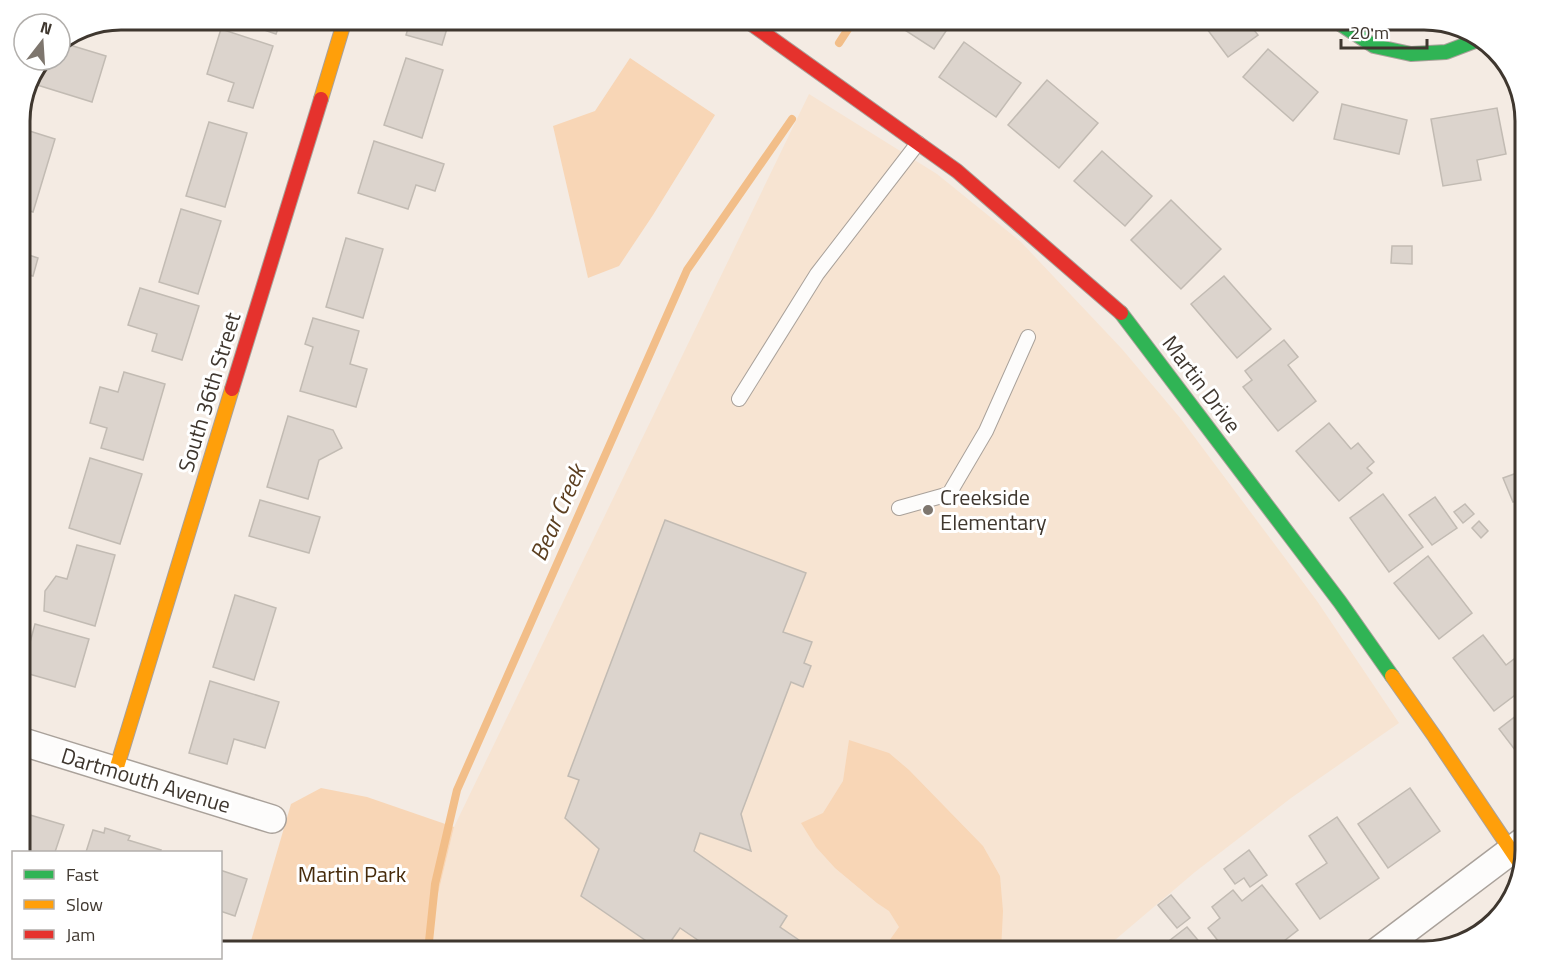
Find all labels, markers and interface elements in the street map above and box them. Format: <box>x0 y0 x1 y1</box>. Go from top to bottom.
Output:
north arrow <box>12 12 72 72</box>
scale bar <box>1341 12 1426 50</box>
text: N <box>38 15 55 41</box>
text: 20 m <box>1350 19 1389 46</box>
street label: South 36th Street <box>169 308 250 476</box>
street label: Martin Drive <box>1154 328 1250 440</box>
water label: Bear Creek <box>520 456 596 567</box>
place label: Creekside Elementary <box>940 480 1047 539</box>
marker: Creekside Elementary <box>921 503 935 517</box>
street label: Dartmouth Avenue <box>57 738 235 822</box>
legend <box>12 851 222 959</box>
park label: Martin Park <box>298 857 407 891</box>
text: Fast <box>66 861 99 888</box>
text: Slow <box>66 891 103 918</box>
text: Jam <box>66 921 95 948</box>

